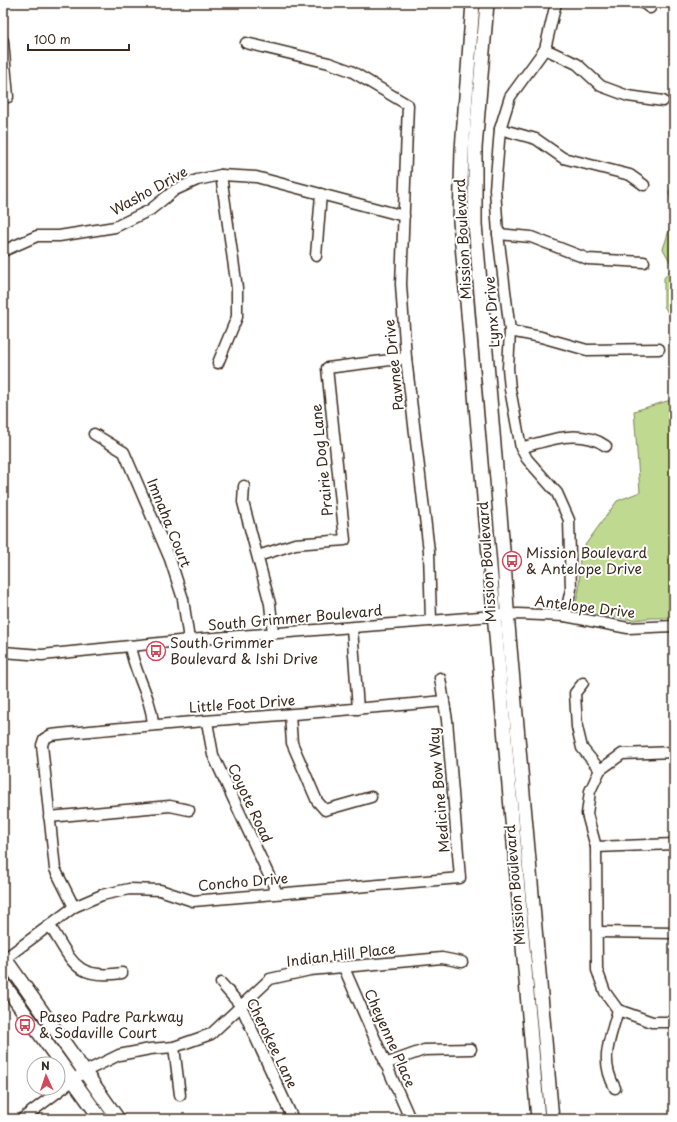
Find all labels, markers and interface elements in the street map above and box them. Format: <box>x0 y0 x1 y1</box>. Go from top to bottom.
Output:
scale bar <box>28 26 129 52</box>
text: 100 m <box>34 30 71 48</box>
street label: Washo Drive <box>106 161 191 220</box>
street label: Mission Boulevard <box>449 178 476 300</box>
street label: Lynx Drive <box>479 276 504 348</box>
street label: Pawnee Drive <box>378 318 409 412</box>
street label: Prairie Dog Lane <box>305 403 338 517</box>
street label: Imnaha Court <box>142 475 197 571</box>
street label: Mission Boulevard <box>472 501 501 623</box>
place label: Mission Boulevard & Antelope Drive <box>526 542 647 579</box>
bus stop icon: Mission Boulevard & Antelope Drive <box>501 550 523 572</box>
street label: Antelope Drive <box>534 590 636 623</box>
street label: South Grimmer Boulevard <box>207 599 383 636</box>
place label: South Grimmer Boulevard & Ishi Drive <box>170 632 318 669</box>
bus stop icon: South Grimmer Boulevard & Ishi Drive <box>145 640 167 662</box>
street label: Little Foot Drive <box>188 689 296 718</box>
street label: Medicine Bow Way <box>423 726 454 854</box>
street label: Coyote Road <box>223 760 278 846</box>
street label: Mission Boulevard <box>499 823 530 946</box>
street label: Concho Drive <box>197 867 289 896</box>
street label: Indian Hill Place <box>285 937 397 972</box>
street label: Cheyenne Place <box>359 985 422 1090</box>
street label: Cherokee Lane <box>242 994 303 1091</box>
place label: Paseo Padre Parkway & Sodaville Court <box>39 1006 184 1043</box>
bus stop icon: Paseo Padre Parkway & Sodaville Court <box>14 1014 36 1036</box>
north arrow <box>26 1056 66 1096</box>
text: N <box>41 1057 51 1074</box>

